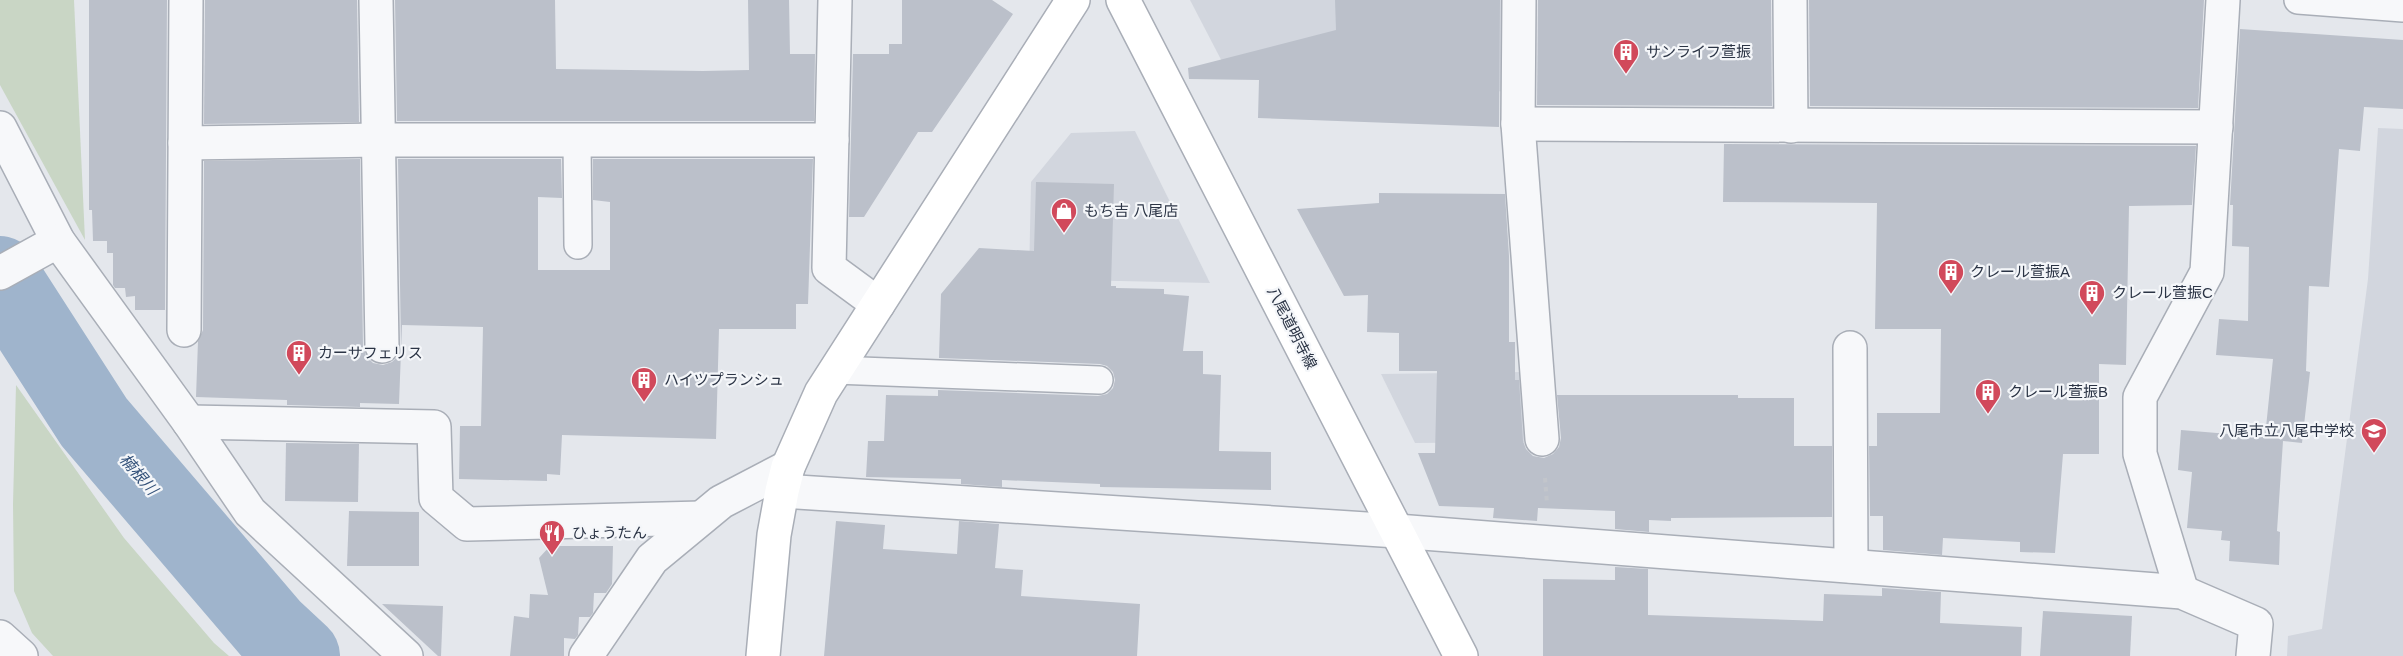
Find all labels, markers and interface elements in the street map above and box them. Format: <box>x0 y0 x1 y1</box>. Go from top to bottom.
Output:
building icon: サンライフ萱振 <box>1611 37 1641 75</box>
place label: サンライフ萱振 <box>1646 43 1751 60</box>
shop icon: もち吉 八尾店 <box>1049 196 1079 234</box>
place label: もち吉 八尾店 <box>1084 202 1178 219</box>
building icon: クレール萱振A <box>1936 257 1966 295</box>
place label: クレール萱振A <box>1970 263 2070 280</box>
building icon: クレール萱振C <box>2077 278 2107 316</box>
street label: 八尾道明寺線 <box>1264 284 1320 372</box>
place label: クレール萱振C <box>2112 284 2213 301</box>
building icon: カーサフェリス <box>284 338 314 376</box>
place label: カーサフェリス <box>318 344 423 361</box>
building icon: ハイツプランシュ <box>629 365 659 403</box>
place label: ハイツプランシュ <box>664 371 784 388</box>
building icon: クレール萱振B <box>1973 377 2003 415</box>
place label: クレール萱振B <box>2008 383 2108 400</box>
school or university icon: 八尾市立八尾中学校 <box>2359 416 2389 454</box>
place label: 八尾市立八尾中学校 <box>2219 422 2354 439</box>
water label: 楠根川 <box>116 451 162 500</box>
restaurant icon: ひょうたん <box>537 518 567 556</box>
place label: ひょうたん <box>572 524 647 541</box>

